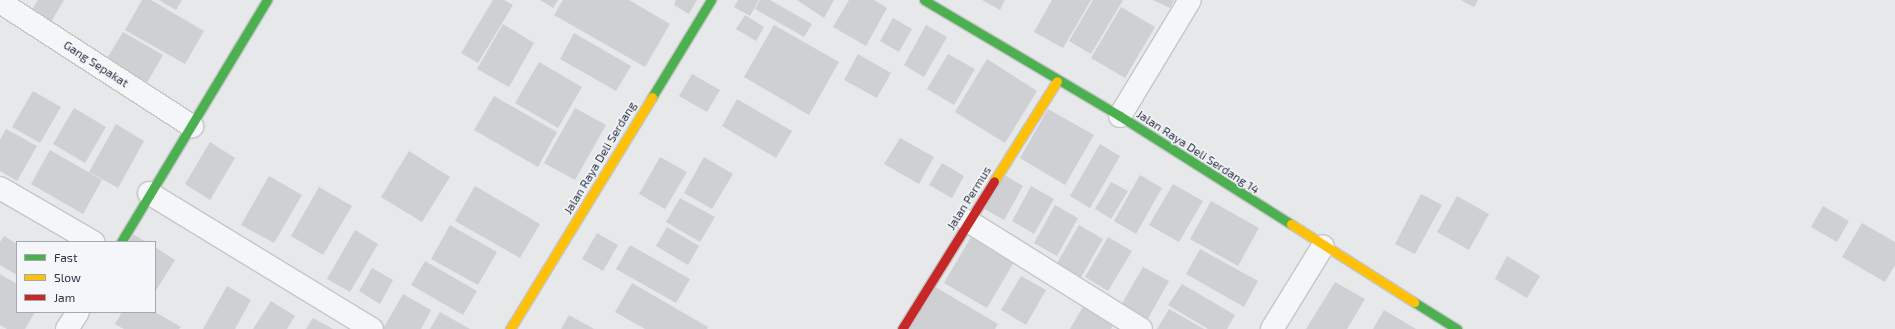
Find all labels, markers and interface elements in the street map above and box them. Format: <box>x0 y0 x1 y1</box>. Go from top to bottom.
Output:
street label: Gang Sepakat <box>61 38 131 90</box>
street label: Jalan Raya Deli Serdang <box>561 99 639 217</box>
street label: Jalan Raya Deli Serdang 14 <box>1134 107 1262 197</box>
street label: Jalan Permus <box>944 164 994 232</box>
legend <box>16 241 156 313</box>
text: Fast <box>54 250 77 264</box>
text: Slow <box>54 270 81 284</box>
text: Jam <box>54 290 75 304</box>

